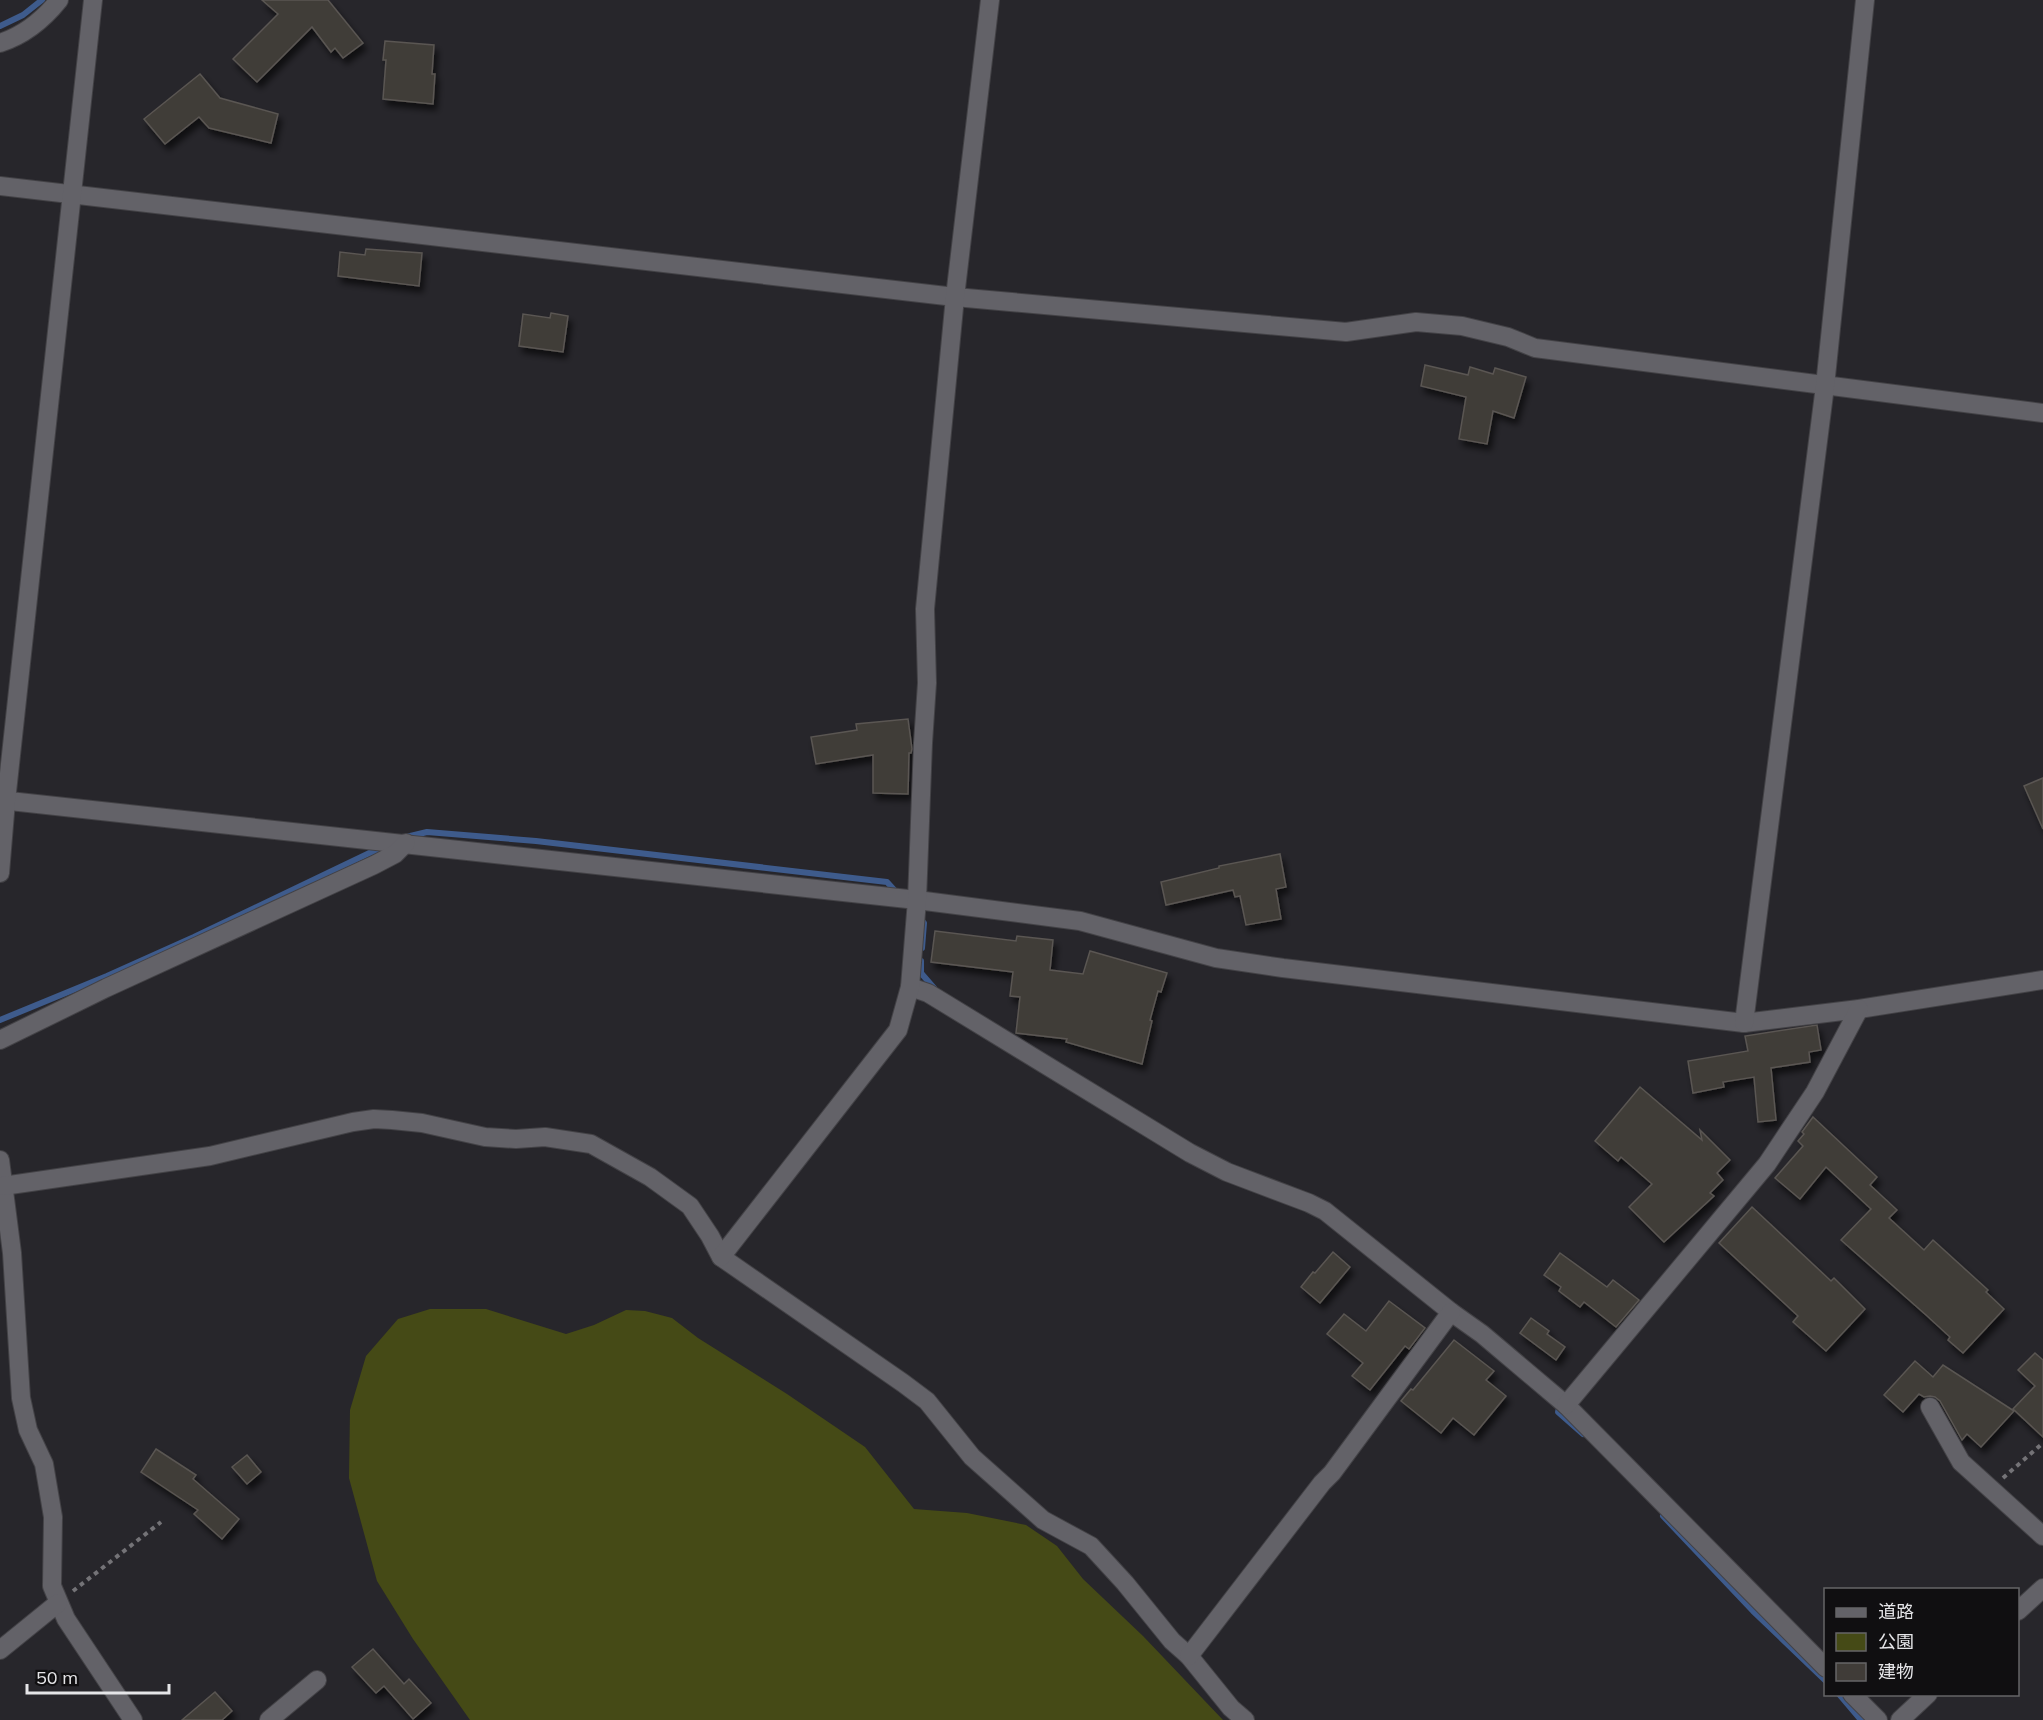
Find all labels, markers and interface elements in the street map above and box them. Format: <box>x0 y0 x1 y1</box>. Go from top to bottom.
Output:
legend <box>1824 1588 2019 1696</box>
text: 道路 <box>1878 1600 1914 1623</box>
text: 公園 <box>1878 1630 1914 1653</box>
scale bar <box>27 1657 170 1695</box>
text: 建物 <box>1878 1660 1914 1683</box>
text: 50 m <box>36 1666 78 1689</box>

